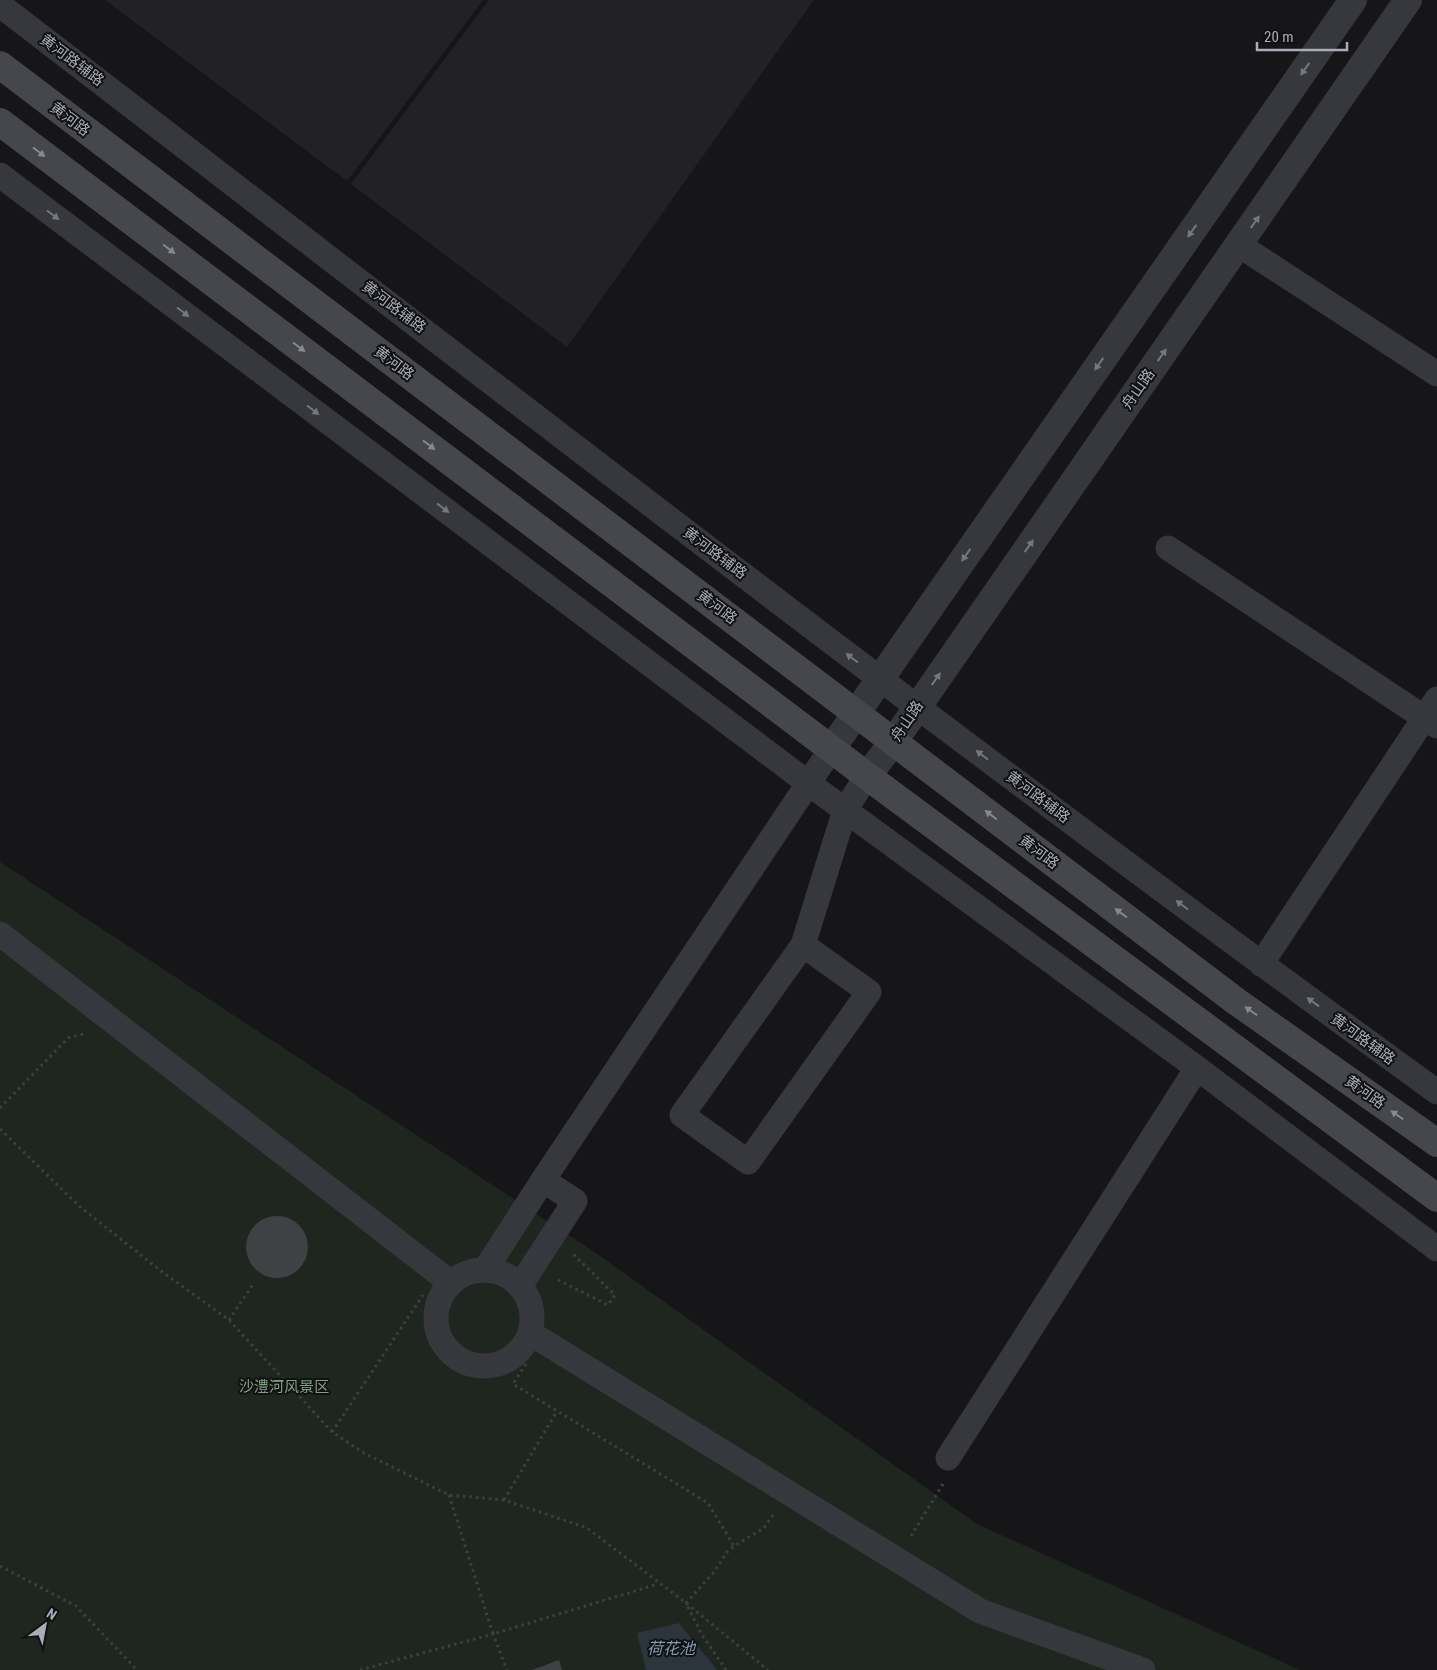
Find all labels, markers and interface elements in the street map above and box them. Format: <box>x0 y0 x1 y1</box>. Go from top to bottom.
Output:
scale bar <box>1257 20 1347 52</box>
text: 20 m <box>1264 28 1294 46</box>
street label: 黄河路辅路 <box>37 30 107 90</box>
one-way arrow <box>1300 62 1310 76</box>
street label: 黄河路 <box>47 98 93 140</box>
one-way arrow <box>32 146 45 157</box>
one-way arrow <box>46 209 59 220</box>
one-way arrow <box>1250 215 1260 229</box>
one-way arrow <box>1187 224 1197 238</box>
one-way arrow <box>162 244 175 255</box>
street label: 黄河路辅路 <box>359 277 429 337</box>
one-way arrow <box>176 307 189 318</box>
one-way arrow <box>292 342 306 352</box>
street label: 黄河路 <box>371 342 417 384</box>
one-way arrow <box>1157 348 1167 362</box>
one-way arrow <box>1094 357 1104 371</box>
street label: 舟山路 <box>1118 365 1158 413</box>
one-way arrow <box>306 405 320 415</box>
one-way arrow <box>422 439 435 450</box>
one-way arrow <box>436 503 450 513</box>
street label: 黄河路辅路 <box>680 523 750 583</box>
one-way arrow <box>1024 539 1034 553</box>
one-way arrow <box>961 548 971 562</box>
street label: 黄河路 <box>694 586 740 628</box>
one-way arrow <box>845 653 859 663</box>
one-way arrow <box>931 672 941 686</box>
street label: 舟山路 <box>887 697 927 745</box>
one-way arrow <box>976 750 989 761</box>
street label: 黄河路辅路 <box>1003 767 1073 827</box>
one-way arrow <box>984 810 998 820</box>
street label: 黄河路 <box>1016 831 1062 873</box>
one-way arrow <box>1175 900 1189 910</box>
one-way arrow <box>1115 908 1128 919</box>
one-way arrow <box>1306 997 1320 1007</box>
one-way arrow <box>1244 1006 1257 1016</box>
street label: 黄河路辅路 <box>1327 1010 1399 1068</box>
street label: 黄河路 <box>1341 1072 1389 1112</box>
one-way arrow <box>1390 1110 1404 1120</box>
park label: 沙澧河风景区 <box>239 1378 329 1396</box>
north arrow <box>20 1600 70 1650</box>
text: N <box>44 1605 60 1623</box>
water label: 荷花池 <box>647 1639 697 1658</box>

